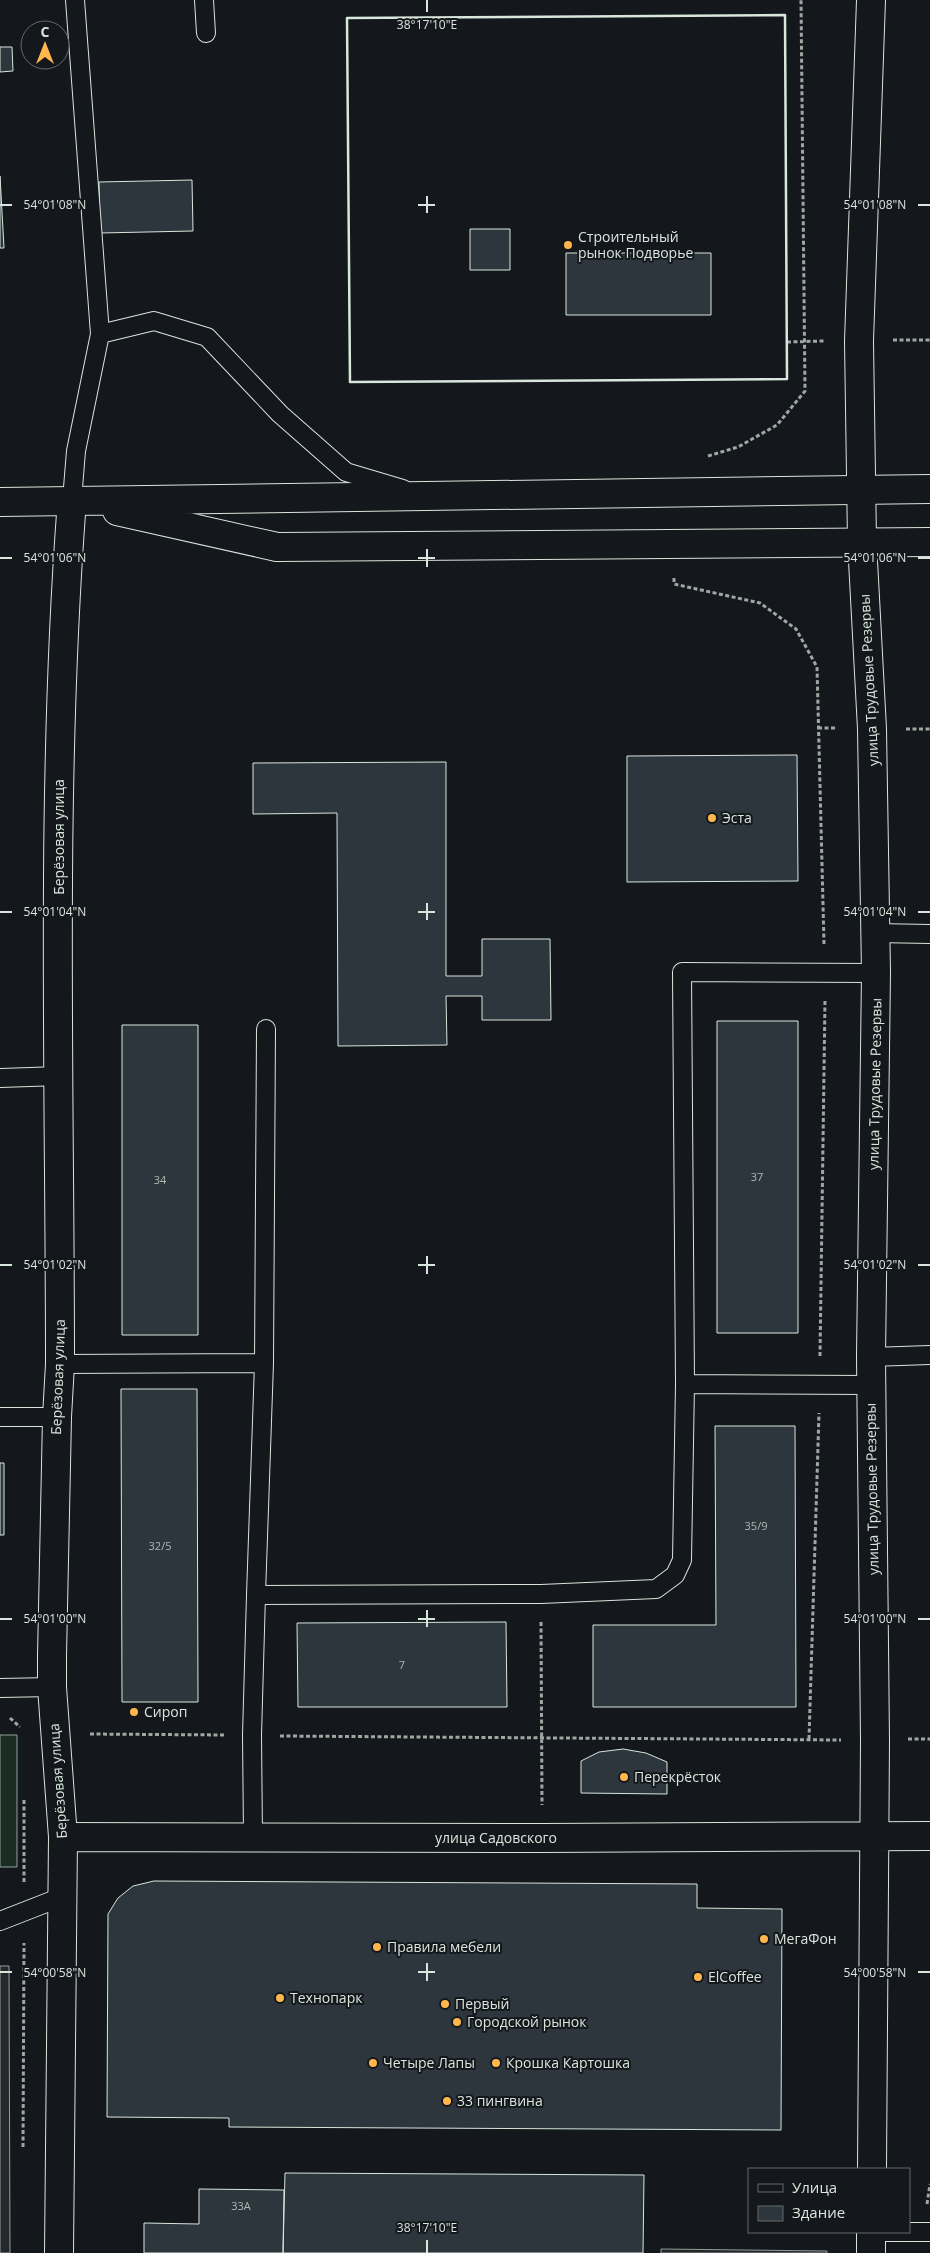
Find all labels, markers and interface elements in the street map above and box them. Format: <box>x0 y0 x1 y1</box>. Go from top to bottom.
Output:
text: 38°17'10"E <box>397 16 457 33</box>
north arrow <box>20 20 70 70</box>
text: С <box>41 22 50 41</box>
text: 54°01'08"N <box>24 196 86 213</box>
text: 54°01'08"N <box>844 196 906 213</box>
place label: Строительный рынок Подворье <box>578 227 693 262</box>
marker: Строительный рынок Подворье <box>562 239 574 251</box>
text: 54°01'06"N <box>24 549 86 566</box>
text: 54°01'06"N <box>844 549 906 566</box>
street label: улица Трудовые Резервы <box>855 593 883 767</box>
street label: Берёзовая улица <box>49 779 68 895</box>
place label: Эста <box>722 808 752 827</box>
marker: Эста <box>706 812 718 824</box>
text: 54°01'04"N <box>24 903 86 920</box>
text: 54°01'04"N <box>844 903 906 920</box>
street label: улица Трудовые Резервы <box>863 998 886 1170</box>
house number: 37 <box>751 1169 763 1184</box>
house number: 34 <box>154 1172 167 1187</box>
text: 54°01'02"N <box>24 1256 86 1273</box>
text: 54°01'02"N <box>844 1256 906 1273</box>
street label: Берёзовая улица <box>46 1319 69 1435</box>
street label: улица Трудовые Резервы <box>860 1403 883 1575</box>
house number: 35/9 <box>745 1518 767 1533</box>
house number: 32/5 <box>149 1538 171 1553</box>
text: 54°01'00"N <box>24 1610 86 1627</box>
text: 54°01'00"N <box>844 1610 906 1627</box>
house number: 7 <box>399 1657 405 1672</box>
place label: Сироп <box>144 1702 187 1721</box>
marker: Сироп <box>128 1706 140 1718</box>
street label: Берёзовая улица <box>44 1723 71 1839</box>
place label: Перекрёсток <box>634 1767 722 1786</box>
marker: Перекрёсток <box>618 1771 630 1783</box>
street label: улица Садовского <box>435 1828 557 1847</box>
place label: МегаФон <box>774 1929 837 1948</box>
marker: МегаФон <box>758 1933 770 1945</box>
place label: Правила мебели <box>387 1937 501 1956</box>
marker: Правила мебели <box>371 1941 383 1953</box>
text: 54°00'58"N <box>24 1964 86 1981</box>
text: 54°00'58"N <box>844 1964 906 1981</box>
place label: ElCoffee <box>708 1967 762 1986</box>
marker: ElCoffee <box>692 1971 704 1983</box>
place label: Технопарк <box>290 1988 363 2007</box>
marker: Технопарк <box>274 1992 286 2004</box>
place label: Первый <box>455 1994 509 2013</box>
marker: Первый <box>439 1998 451 2010</box>
place label: Городской рынок <box>467 2012 587 2031</box>
marker: Городской рынок <box>451 2016 463 2028</box>
place label: Четыре Лапы <box>383 2053 475 2072</box>
place label: Крошка Картошка <box>506 2053 630 2072</box>
marker: Четыре Лапы <box>367 2057 379 2069</box>
marker: Крошка Картошка <box>490 2057 502 2069</box>
place label: 33 пингвина <box>457 2091 543 2110</box>
marker: 33 пингвина <box>441 2095 453 2107</box>
legend <box>748 2168 910 2233</box>
text: Улица <box>792 2177 837 2197</box>
house number: 33А <box>231 2198 251 2213</box>
text: Здание <box>792 2202 845 2222</box>
text: 38°17'10"E <box>397 2219 457 2236</box>

